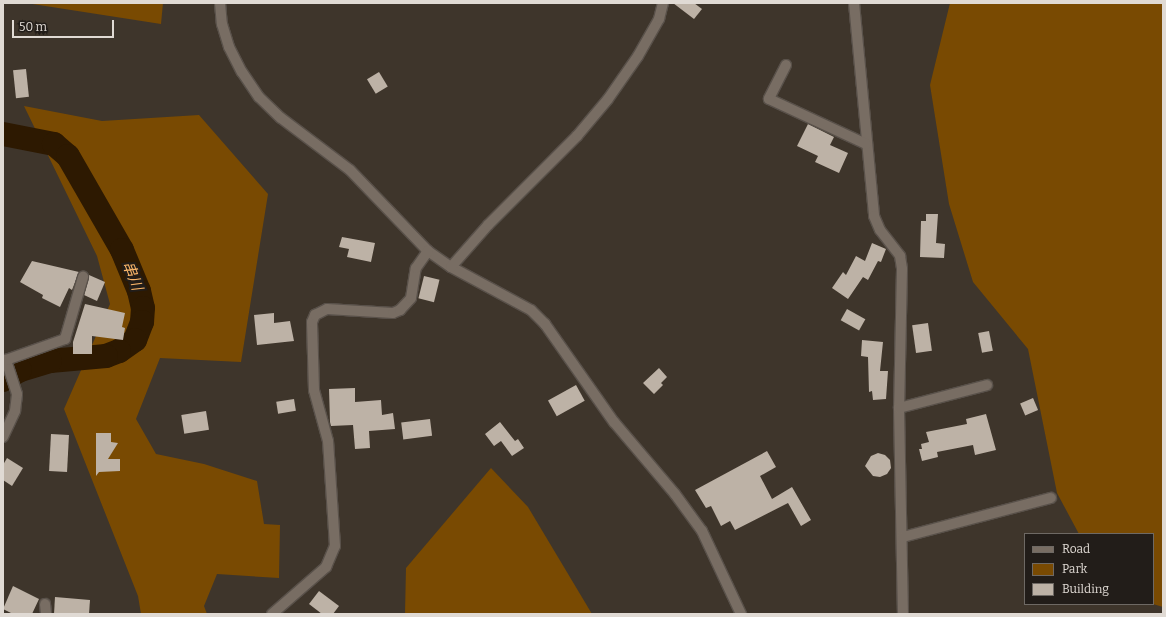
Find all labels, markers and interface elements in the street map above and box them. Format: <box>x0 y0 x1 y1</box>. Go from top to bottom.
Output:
scale bar <box>14 12 116 38</box>
text: 50 m <box>19 20 47 34</box>
water label: 串川 <box>118 259 146 293</box>
legend <box>1024 533 1154 605</box>
text: Road <box>1062 542 1090 556</box>
text: Park <box>1062 562 1087 576</box>
text: Building <box>1062 582 1109 596</box>

